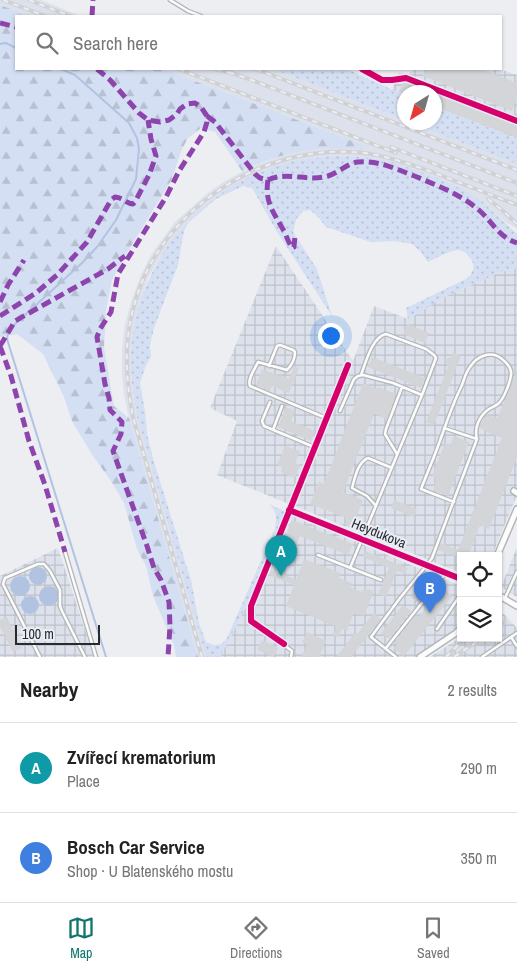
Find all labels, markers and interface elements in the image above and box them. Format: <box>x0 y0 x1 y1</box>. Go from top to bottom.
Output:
search box <box>15 15 502 70</box>
icon: search <box>33 29 61 57</box>
text: Search here <box>73 30 158 56</box>
north arrow <box>397 85 442 130</box>
your location <box>318 323 344 349</box>
street label: Heydukova <box>349 514 410 552</box>
pin: A <box>265 535 297 576</box>
map controls <box>457 552 502 642</box>
button: locate <box>457 552 502 597</box>
pin: B <box>414 572 446 613</box>
button: layers <box>457 597 502 642</box>
scale bar <box>15 622 100 645</box>
text: 100 m <box>22 625 54 643</box>
text: Nearby <box>20 675 78 704</box>
text: 2 results <box>447 679 497 701</box>
text: Zvířecí krematorium <box>67 744 216 770</box>
text: A <box>31 757 41 779</box>
text: 290 m <box>461 757 497 779</box>
text: Place <box>67 770 100 792</box>
text: Bosch Car Service <box>67 834 205 860</box>
text: B <box>31 847 41 869</box>
text: 350 m <box>461 847 497 869</box>
text: Shop · U Blatenského mostu <box>67 860 233 882</box>
tab: Map <box>67 914 95 962</box>
tab: Directions <box>230 914 282 962</box>
tab: Saved <box>417 914 450 962</box>

